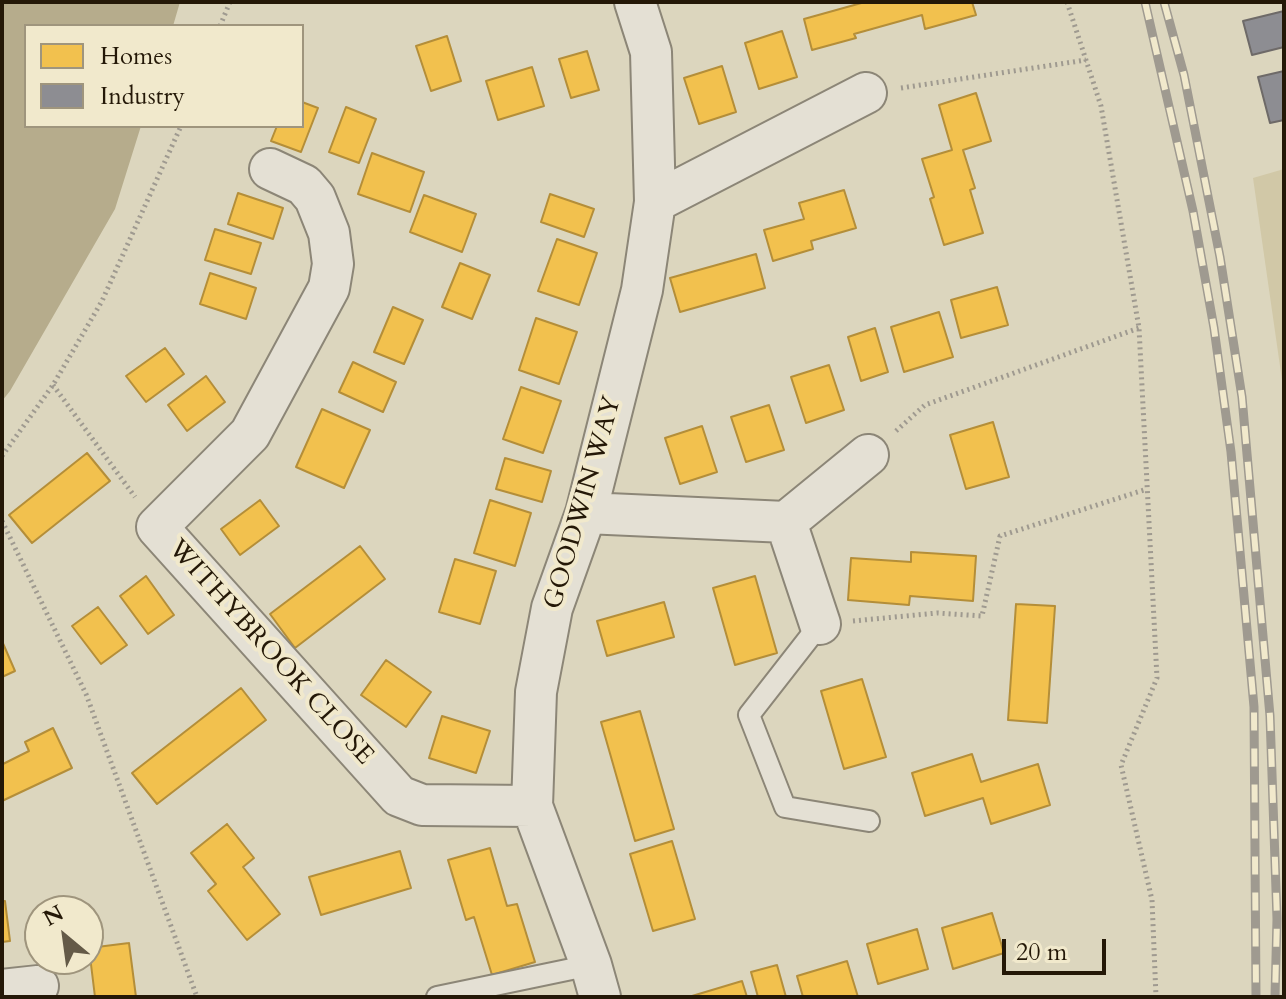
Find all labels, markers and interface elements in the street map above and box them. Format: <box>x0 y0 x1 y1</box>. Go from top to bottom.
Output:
legend <box>24 24 304 128</box>
text: Homes <box>100 40 172 73</box>
text: Industry <box>100 80 185 113</box>
street label: GOODWIN WAY <box>539 393 629 613</box>
street label: WITHYBROOK CLOSE <box>161 534 379 772</box>
north arrow <box>24 895 104 975</box>
text: N <box>38 898 69 934</box>
scale bar <box>1006 923 1110 973</box>
text: 20 m <box>1016 936 1067 969</box>

